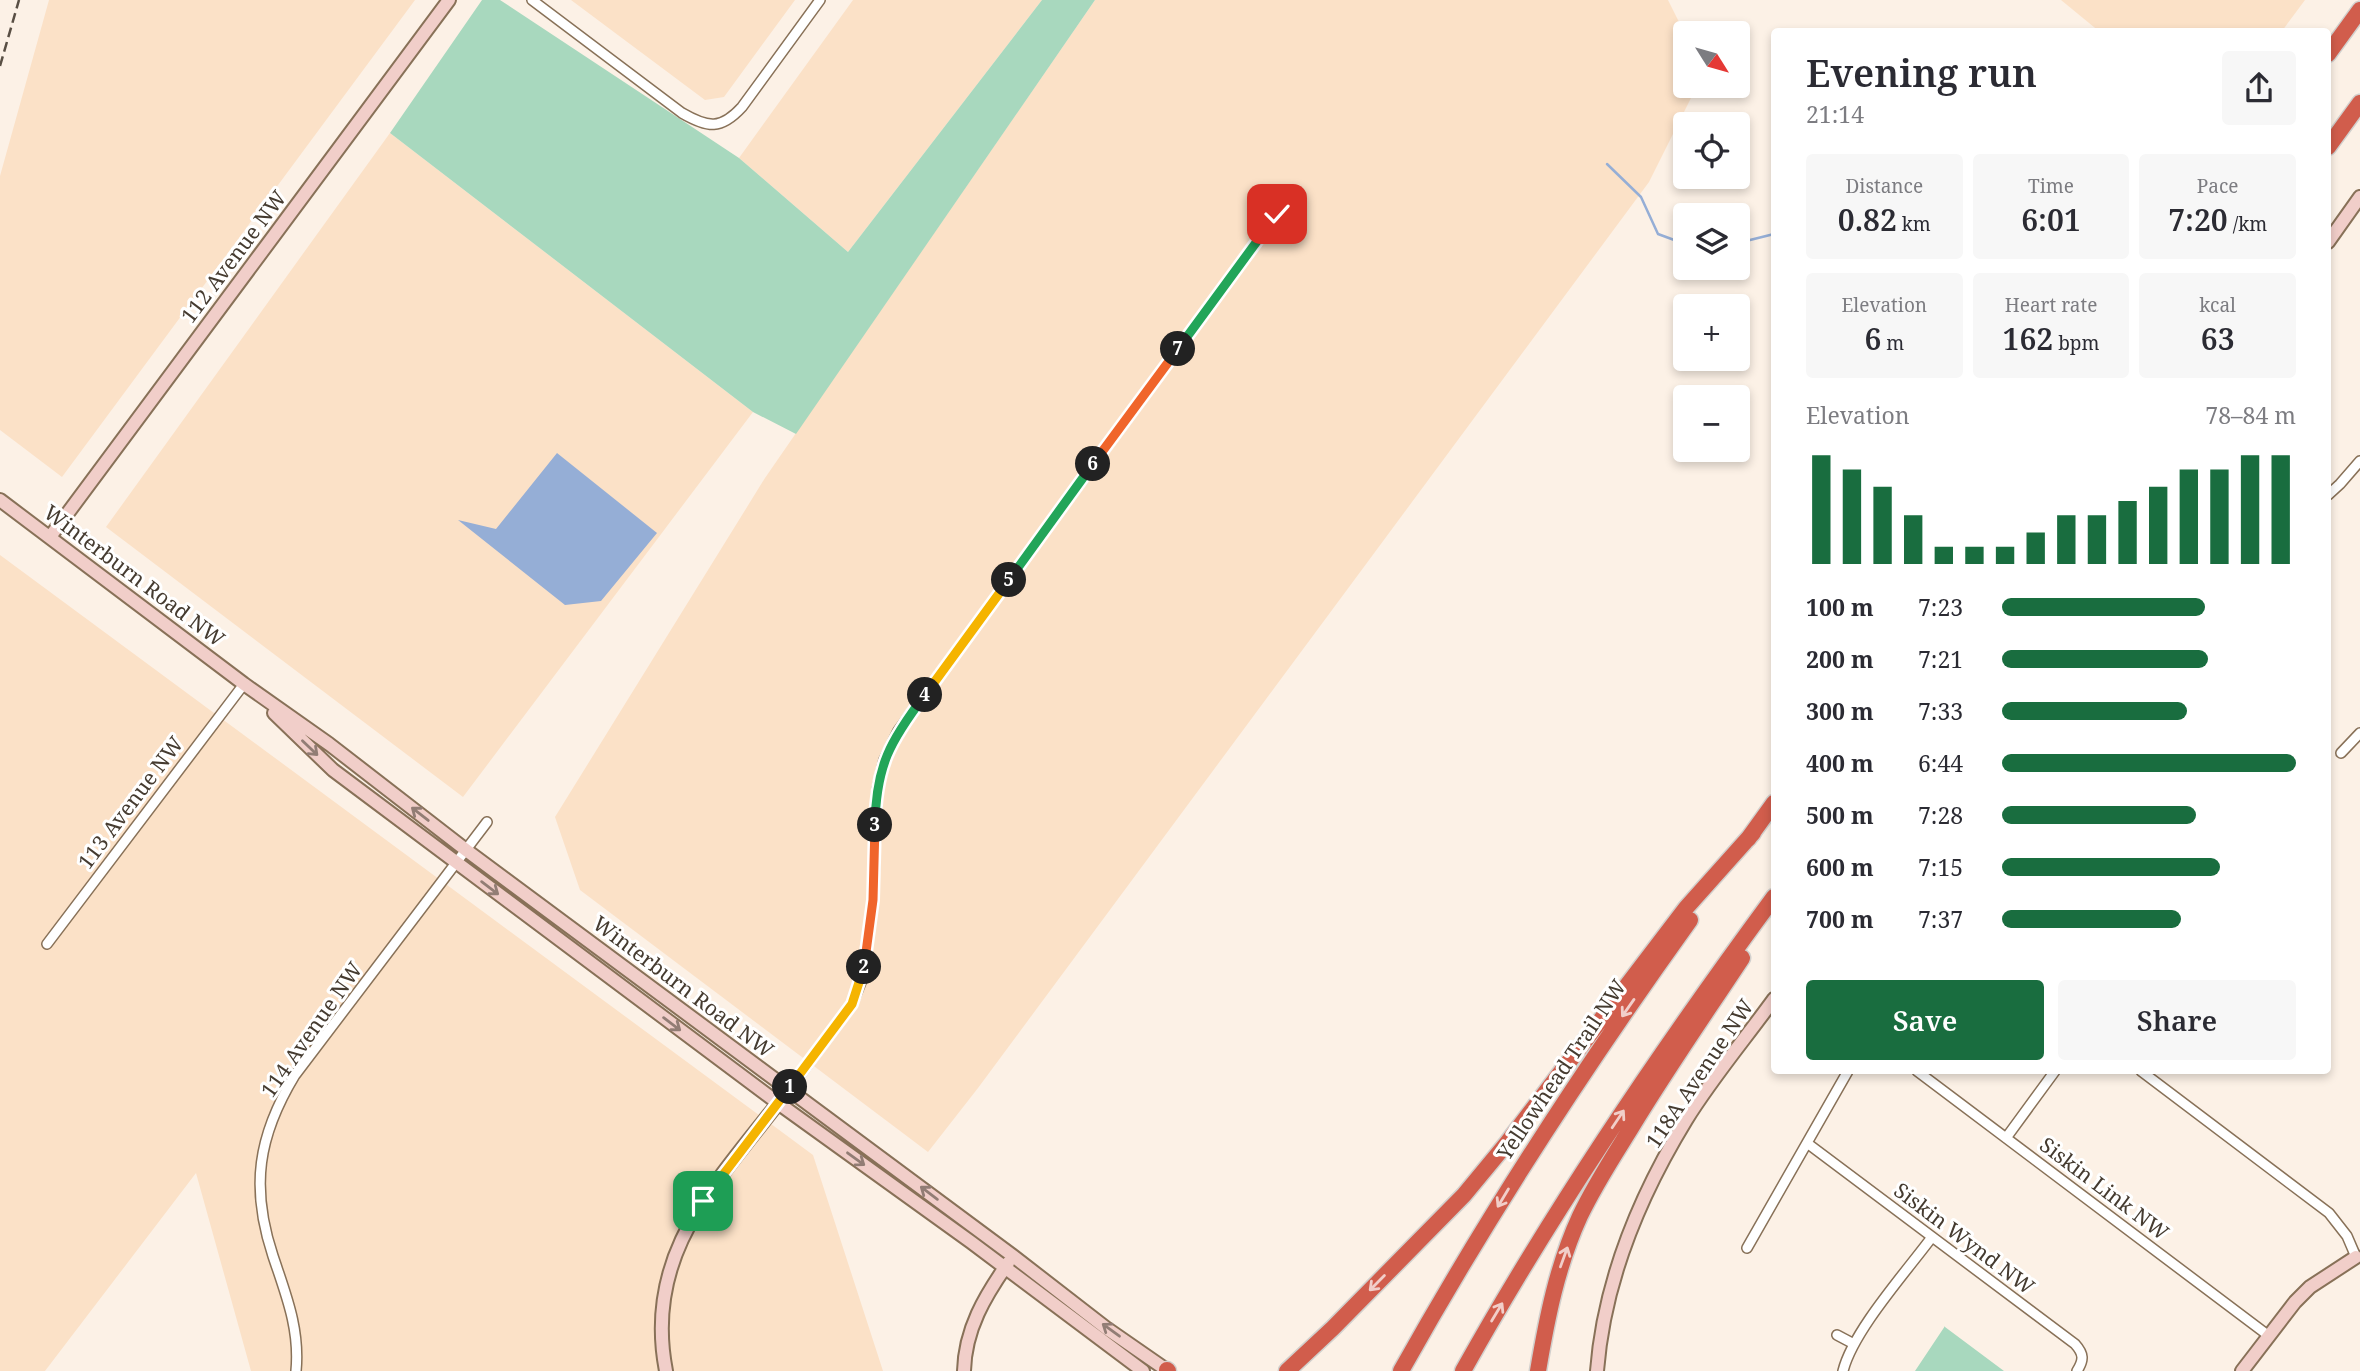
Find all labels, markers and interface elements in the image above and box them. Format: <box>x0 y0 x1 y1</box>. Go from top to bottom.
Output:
north arrow <box>1673 21 1750 98</box>
map controls <box>1673 21 1750 462</box>
text: Evening run <box>1806 46 2037 98</box>
button: share <box>2222 51 2296 125</box>
text: 21:14 <box>1806 98 1864 130</box>
button: locate <box>1673 112 1750 189</box>
text: Distance <box>1846 173 1923 199</box>
text: Time <box>2028 173 2074 199</box>
text: Pace <box>2197 173 2239 199</box>
street label: 112 Avenue NW <box>174 184 292 328</box>
pin <box>1247 184 1307 244</box>
icon: check <box>1258 195 1296 233</box>
text: 0.82 <box>1838 199 1897 240</box>
text: 6:01 <box>2021 199 2081 240</box>
text: 7:20 <box>2168 199 2228 240</box>
button: layers <box>1673 203 1750 280</box>
text: km <box>1897 211 1931 237</box>
text: /km <box>2228 211 2267 237</box>
text: Elevation <box>1842 292 1927 318</box>
text: Heart rate <box>2005 292 2097 318</box>
text: kcal <box>2199 292 2236 318</box>
button: + <box>1673 294 1750 371</box>
text: 6 <box>1864 318 1881 359</box>
text: 162 <box>2003 318 2053 359</box>
text: 63 <box>2201 318 2235 359</box>
text: m <box>1881 330 1904 356</box>
text: bpm <box>2053 330 2099 356</box>
pin: 7 <box>1160 332 1196 366</box>
text: 7 <box>1172 335 1183 361</box>
button: − <box>1673 385 1750 462</box>
text: Elevation <box>1806 399 1910 431</box>
text: 78–84 m <box>2205 399 2296 431</box>
pin: 6 <box>1076 447 1110 482</box>
text: 6 <box>1087 450 1098 476</box>
street label: Winterburn Road NW <box>38 498 231 653</box>
pin: 5 <box>992 562 1026 598</box>
text: 5 <box>1003 566 1014 592</box>
text: 100 m <box>1806 591 1874 623</box>
text: 7:23 <box>1918 591 1963 623</box>
text: 200 m <box>1806 643 1874 675</box>
text: 7:21 <box>1918 643 1963 675</box>
pin: 4 <box>908 678 942 712</box>
text: 4 <box>919 681 930 707</box>
text: 300 m <box>1806 695 1874 727</box>
text: 7:33 <box>1918 695 1963 727</box>
street label: 113 Avenue NW <box>71 730 189 874</box>
one-way arrow <box>302 740 319 757</box>
text: 400 m <box>1806 747 1874 779</box>
text: 6:44 <box>1918 747 1963 779</box>
text: 500 m <box>1806 799 1874 831</box>
text: 7:28 <box>1918 799 1963 831</box>
one-way arrow <box>411 807 430 822</box>
pin: 3 <box>858 808 892 842</box>
text: 3 <box>869 811 880 837</box>
text: 600 m <box>1806 851 1874 883</box>
text: 7:15 <box>1918 851 1963 883</box>
one-way arrow <box>480 881 499 895</box>
text: 700 m <box>1806 903 1874 935</box>
text: 7:37 <box>1918 903 1963 935</box>
street label: Winterburn Road NW <box>587 909 780 1064</box>
pin: 2 <box>846 950 882 984</box>
text: 2 <box>858 953 869 979</box>
street label: 114 Avenue NW <box>254 956 368 1103</box>
street label: Yellowhead Trail NW <box>1490 974 1632 1166</box>
button: Save <box>1806 980 2044 1060</box>
button: Share <box>2058 980 2296 1060</box>
street label: 118A Avenue NW <box>1639 993 1759 1153</box>
one-way arrow <box>1621 998 1635 1017</box>
one-way arrow <box>662 1017 681 1031</box>
pin: 1 <box>772 1070 808 1104</box>
text: 1 <box>784 1073 795 1099</box>
one-way arrow <box>1611 1110 1625 1129</box>
street label: Siskin Link NW <box>2034 1130 2175 1246</box>
one-way arrow <box>846 1151 865 1166</box>
pin <box>673 1171 733 1231</box>
street label: Siskin Wynd NW <box>1889 1176 2041 1300</box>
icon: arrive <box>684 1182 722 1220</box>
one-way arrow <box>920 1186 939 1201</box>
one-way arrow <box>1496 1188 1510 1208</box>
one-way arrow <box>1559 1247 1571 1269</box>
one-way arrow <box>1369 1275 1386 1292</box>
one-way arrow <box>1491 1302 1504 1323</box>
one-way arrow <box>1102 1323 1121 1338</box>

